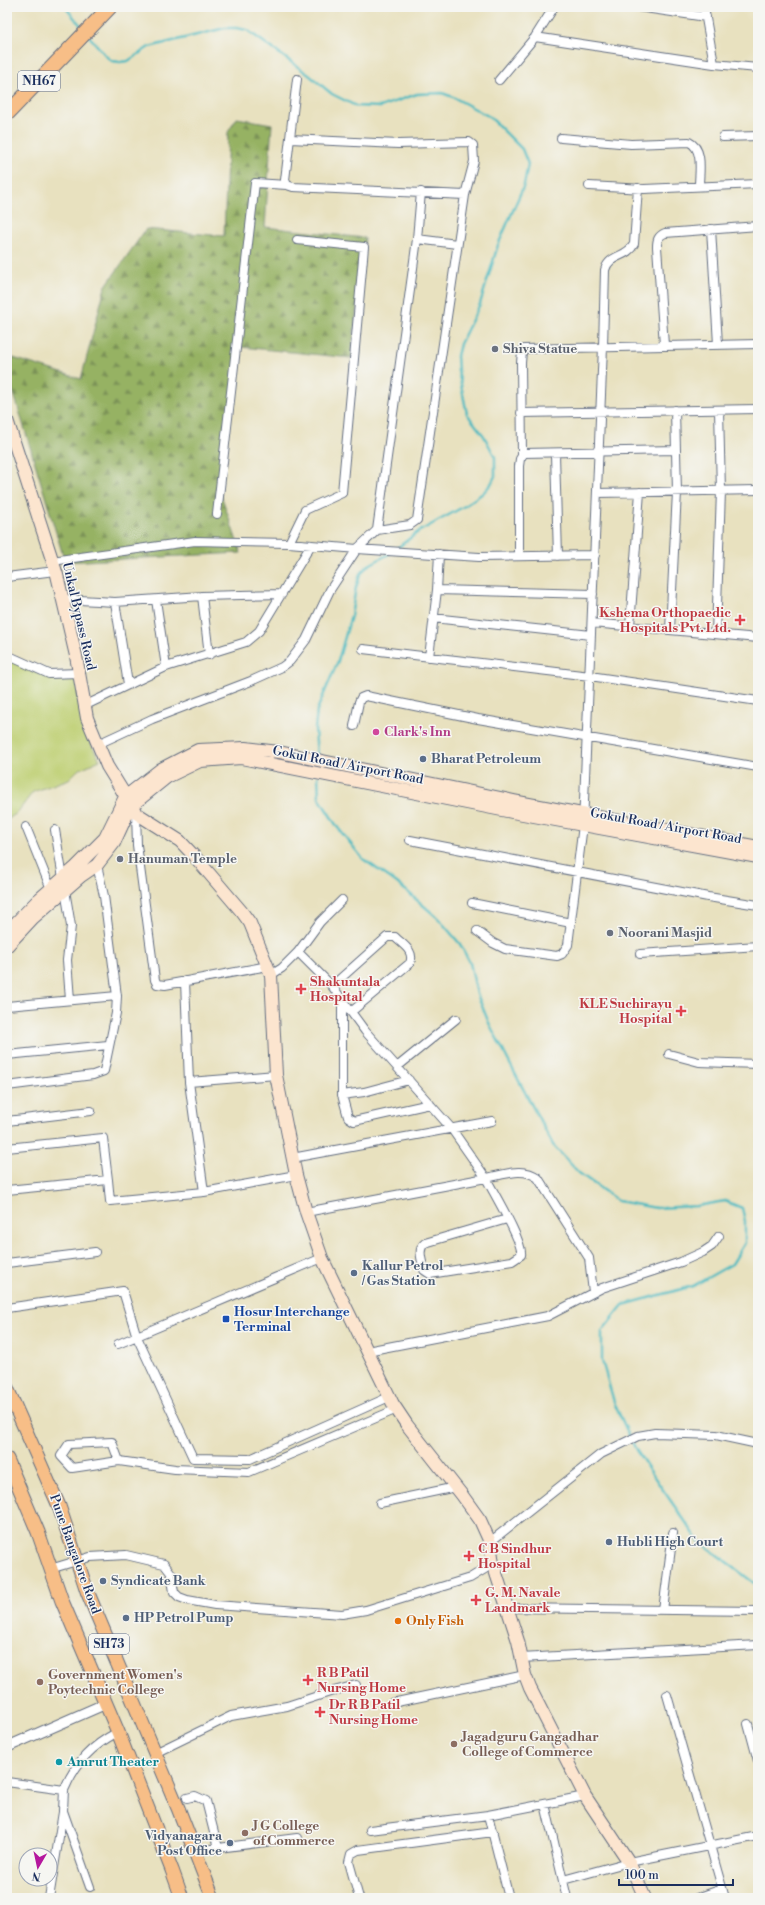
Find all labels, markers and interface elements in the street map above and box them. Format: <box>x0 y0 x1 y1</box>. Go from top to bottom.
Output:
road number: NH67 <box>18 71 60 91</box>
place label: Shiva Statue <box>503 341 577 357</box>
marker: Shiva Statue <box>490 344 500 354</box>
street label: Unkal Bypass Road <box>59 560 99 672</box>
place label: Kshema Orthopaedic Hospitals Pvt. Ltd. <box>599 605 731 636</box>
marker: Kshema Orthopaedic Hospitals Pvt. Ltd. <box>734 614 746 626</box>
place label: Clark's Inn <box>384 724 451 740</box>
marker: Clark's Inn <box>371 727 381 737</box>
street label: Gokul Road / Airport Road <box>271 743 425 788</box>
place label: Bharat Petroleum <box>431 751 541 767</box>
marker: Bharat Petroleum <box>418 754 428 764</box>
street label: Gokul Road / Airport Road <box>589 805 744 847</box>
place label: Hanuman Temple <box>128 851 237 867</box>
marker: Hanuman Temple <box>115 854 125 864</box>
place label: Noorani Masjid <box>618 925 712 941</box>
marker: Noorani Masjid <box>605 928 615 938</box>
place label: Shakuntala Hospital <box>310 974 381 1005</box>
marker: Shakuntala Hospital <box>295 983 307 995</box>
place label: KLE Suchirayu Hospital <box>579 996 673 1027</box>
marker: KLE Suchirayu Hospital <box>675 1005 687 1017</box>
place label: Kallur Petrol / Gas Station <box>361 1258 444 1289</box>
marker: Kallur Petrol / Gas Station <box>349 1268 359 1278</box>
place label: Hosur Interchange Terminal <box>234 1304 350 1335</box>
marker: Hosur Interchange Terminal <box>221 1314 231 1324</box>
street label: Pune Bangalore Road <box>46 1492 104 1617</box>
place label: Hubli High Court <box>617 1534 724 1550</box>
marker: Hubli High Court <box>604 1537 614 1547</box>
place label: C B Sindhur Hospital <box>478 1541 552 1572</box>
marker: C B Sindhur Hospital <box>463 1550 475 1562</box>
place label: Syndicate Bank <box>111 1573 206 1589</box>
marker: Syndicate Bank <box>98 1576 108 1586</box>
place label: G. M. Navale Landmark <box>485 1585 560 1616</box>
marker: G. M. Navale Landmark <box>470 1594 482 1606</box>
place label: HP Petrol Pump <box>134 1610 233 1626</box>
marker: HP Petrol Pump <box>121 1613 131 1623</box>
place label: Only Fish <box>406 1613 464 1629</box>
marker: Only Fish <box>393 1616 403 1626</box>
road number: SH73 <box>89 1634 129 1654</box>
place label: R B Patil Nursing Home <box>317 1665 406 1696</box>
place label: Government Women's Poytechnic College <box>48 1667 183 1698</box>
marker: R B Patil Nursing Home <box>302 1674 314 1686</box>
marker: Government Women's Poytechnic College <box>35 1677 45 1687</box>
place label: Dr R B Patil Nursing Home <box>329 1697 418 1728</box>
marker: Dr R B Patil Nursing Home <box>314 1706 326 1718</box>
place label: Jagadguru Gangadhar College of Commerce <box>460 1729 599 1760</box>
marker: Jagadguru Gangadhar College of Commerce <box>449 1739 459 1749</box>
place label: Amrut Theater <box>66 1754 160 1770</box>
marker: Amrut Theater <box>54 1757 64 1767</box>
place label: J G College of Commerce <box>251 1818 335 1849</box>
place label: Vidyanagara Post Office <box>144 1828 223 1859</box>
marker: J G College of Commerce <box>240 1828 250 1838</box>
marker: Vidyanagara Post Office <box>225 1838 235 1848</box>
north arrow <box>18 1847 58 1887</box>
scale bar <box>619 1861 733 1887</box>
text: N <box>31 1868 42 1883</box>
text: 100 m <box>625 1868 659 1883</box>

